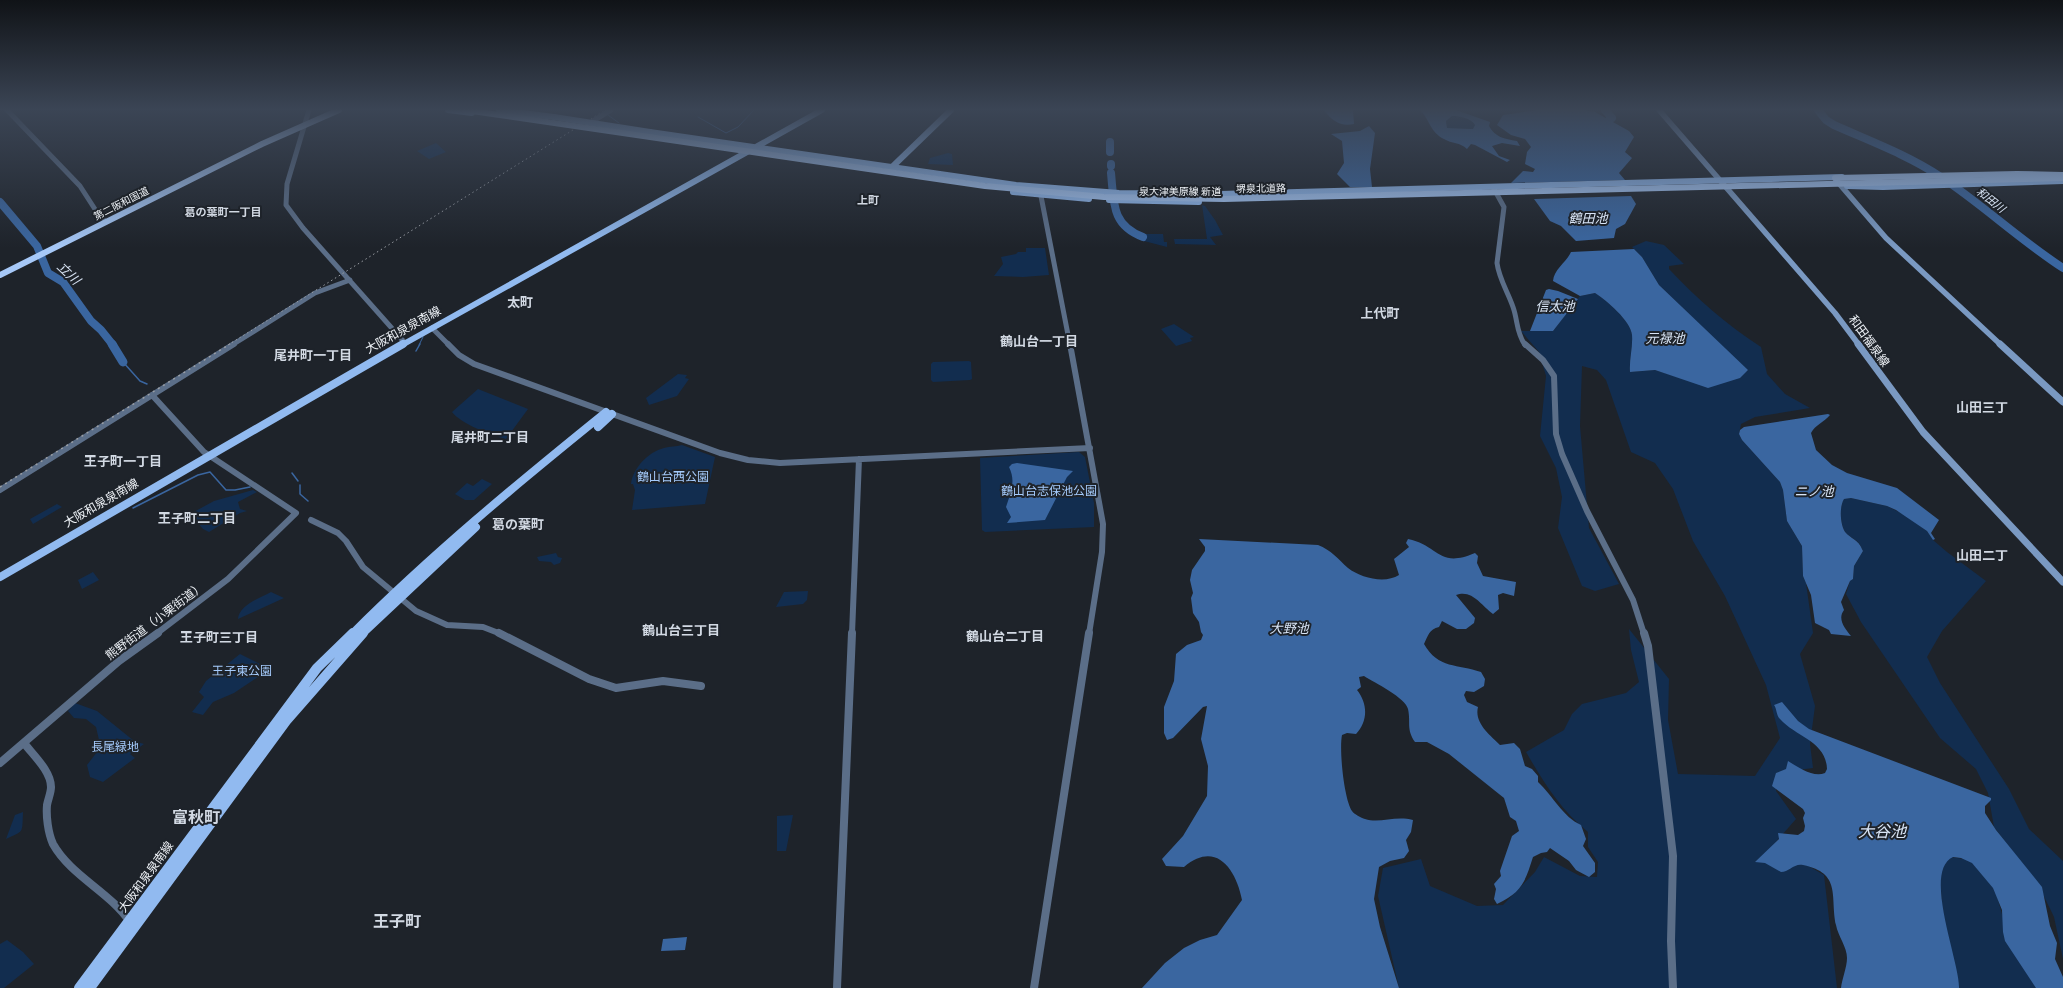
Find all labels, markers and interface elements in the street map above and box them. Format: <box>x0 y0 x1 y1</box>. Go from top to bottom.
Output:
street label: 堺泉北道路 <box>1236 182 1286 195</box>
street label: 第二阪和国道 <box>92 184 151 223</box>
water label: 和田川 <box>1974 184 2009 216</box>
street label: 泉大津美原線 新道 <box>1139 185 1221 198</box>
district label: 上町 <box>857 193 879 207</box>
district label: 葛の葉町一丁目 <box>185 205 262 219</box>
water label: 鶴田池 <box>1568 210 1609 227</box>
water label: 立川 <box>53 258 85 290</box>
district label: 太町 <box>507 294 533 311</box>
water label: 信太池 <box>1535 298 1576 315</box>
street label: 大阪和泉泉南線 <box>362 303 444 357</box>
district label: 上代町 <box>1360 305 1400 322</box>
street label: 和田福泉線 <box>1845 312 1893 370</box>
water label: 元禄池 <box>1645 330 1686 347</box>
district label: 鶴山台一丁目 <box>1000 333 1078 350</box>
district label: 尾井町一丁目 <box>274 347 352 364</box>
district label: 山田三丁 <box>1956 399 2008 416</box>
district label: 尾井町二丁目 <box>451 429 529 446</box>
district label: 王子町一丁目 <box>84 453 162 470</box>
park label: 鶴山台西公園 <box>637 469 709 485</box>
street label: 大阪和泉泉南線 <box>61 475 141 531</box>
park label: 鶴山台志保池公園 <box>1001 483 1097 499</box>
water label: ニノ池 <box>1794 483 1835 500</box>
district label: 王子町二丁目 <box>158 510 236 527</box>
district label: 葛の葉町 <box>492 516 544 533</box>
district label: 山田二丁 <box>1956 547 2008 564</box>
street label: 熊野街道（小栗街道） <box>102 578 208 664</box>
water label: 大野池 <box>1269 620 1310 637</box>
district label: 鶴山台三丁目 <box>642 622 720 639</box>
district label: 鶴山台二丁目 <box>966 628 1044 645</box>
district label: 王子町三丁目 <box>180 629 258 646</box>
park label: 王子東公園 <box>212 663 272 679</box>
park label: 長尾緑地 <box>91 739 139 755</box>
district label: 富秋町 <box>172 806 220 828</box>
water label: 大谷池 <box>1858 820 1908 842</box>
street label: 大阪和泉泉南線 <box>115 838 177 916</box>
district label: 王子町 <box>373 910 421 932</box>

